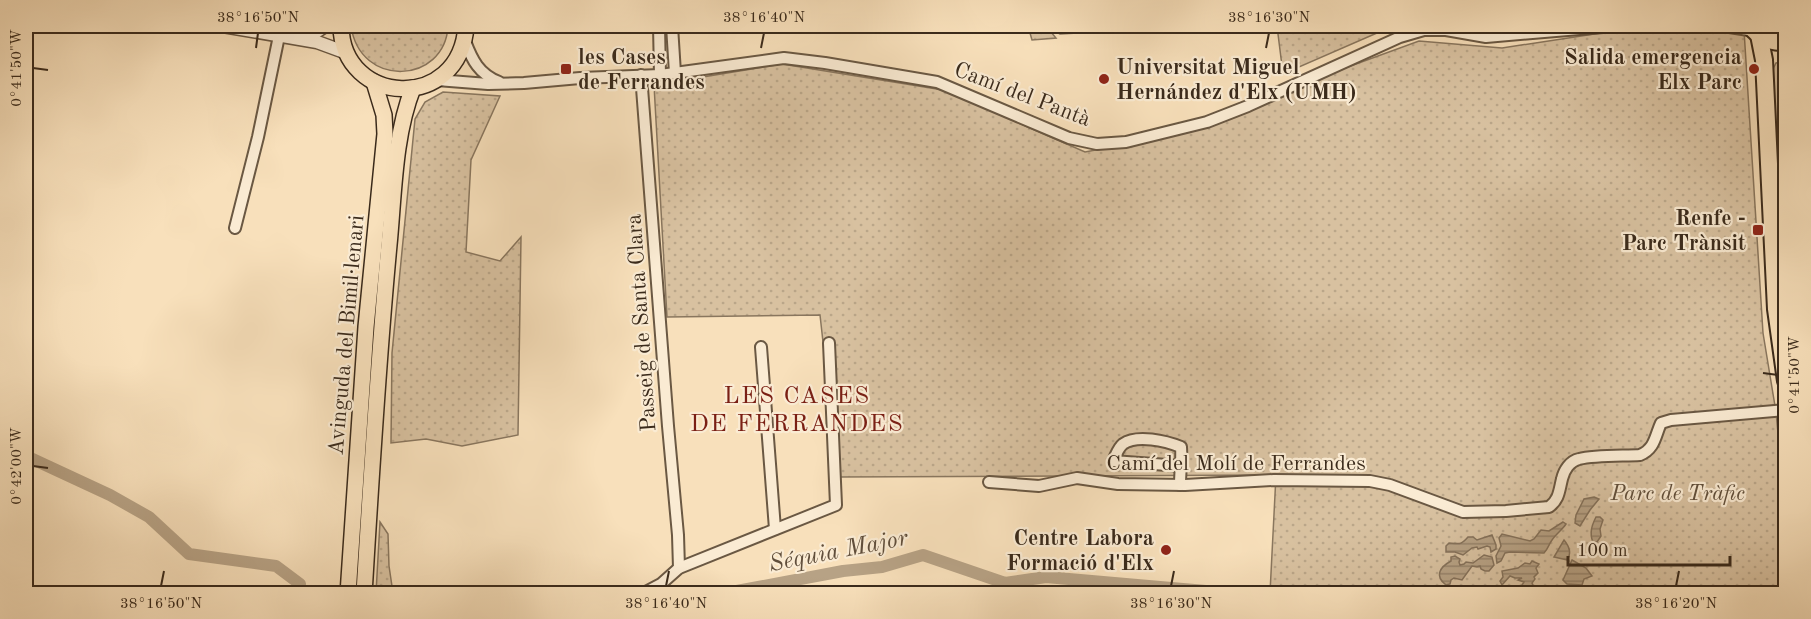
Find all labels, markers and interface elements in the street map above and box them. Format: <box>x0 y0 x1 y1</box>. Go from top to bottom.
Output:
text: 38°16'50"N <box>217 11 299 26</box>
text: 38°16'40"N <box>723 11 805 26</box>
text: 38°16'30"N <box>1228 11 1310 26</box>
text: 0°41'50"W <box>10 29 25 107</box>
place label: les Cases de Ferrandes <box>578 47 705 94</box>
place label: Salida emergencia Elx Parc <box>1564 47 1742 94</box>
place label: Universitat Miguel Hernández d'Elx (UMH) <box>1116 57 1356 104</box>
street label: Camí del Pantà <box>951 59 1094 131</box>
marker: les Cases de Ferrandes <box>559 62 573 76</box>
marker: Salida emergencia Elx Parc <box>1747 62 1761 76</box>
marker: Universitat Miguel Hernández d'Elx (UMH) <box>1097 72 1111 86</box>
place label: Renfe - Parc Trànsit <box>1622 208 1746 255</box>
street label: Passeig de Santa Clara <box>623 213 661 433</box>
street label: Avinguda del Bimil·lenari <box>326 214 368 456</box>
marker: Renfe - Parc Trànsit <box>1751 223 1765 237</box>
text: 0°41'50"W <box>1788 336 1803 414</box>
district label: LES CASES DE FERRANDES <box>690 385 904 437</box>
text: 0°42'00"W <box>10 427 25 505</box>
street label: Camí del Molí de Ferrandes <box>1106 453 1366 475</box>
park label: Parc de Tràfic <box>1610 483 1745 505</box>
water label: Séquia Major <box>767 527 911 577</box>
place label: Centre Labora Formació d'Elx <box>1006 528 1154 575</box>
scale bar <box>1568 529 1730 567</box>
text: 100 m <box>1577 542 1628 560</box>
marker: Centre Labora Formació d'Elx <box>1159 543 1173 557</box>
text: 38°16'50"N <box>120 597 202 612</box>
text: 38°16'40"N <box>625 597 707 612</box>
text: 38°16'30"N <box>1130 597 1212 612</box>
text: 38°16'20"N <box>1635 597 1717 612</box>

